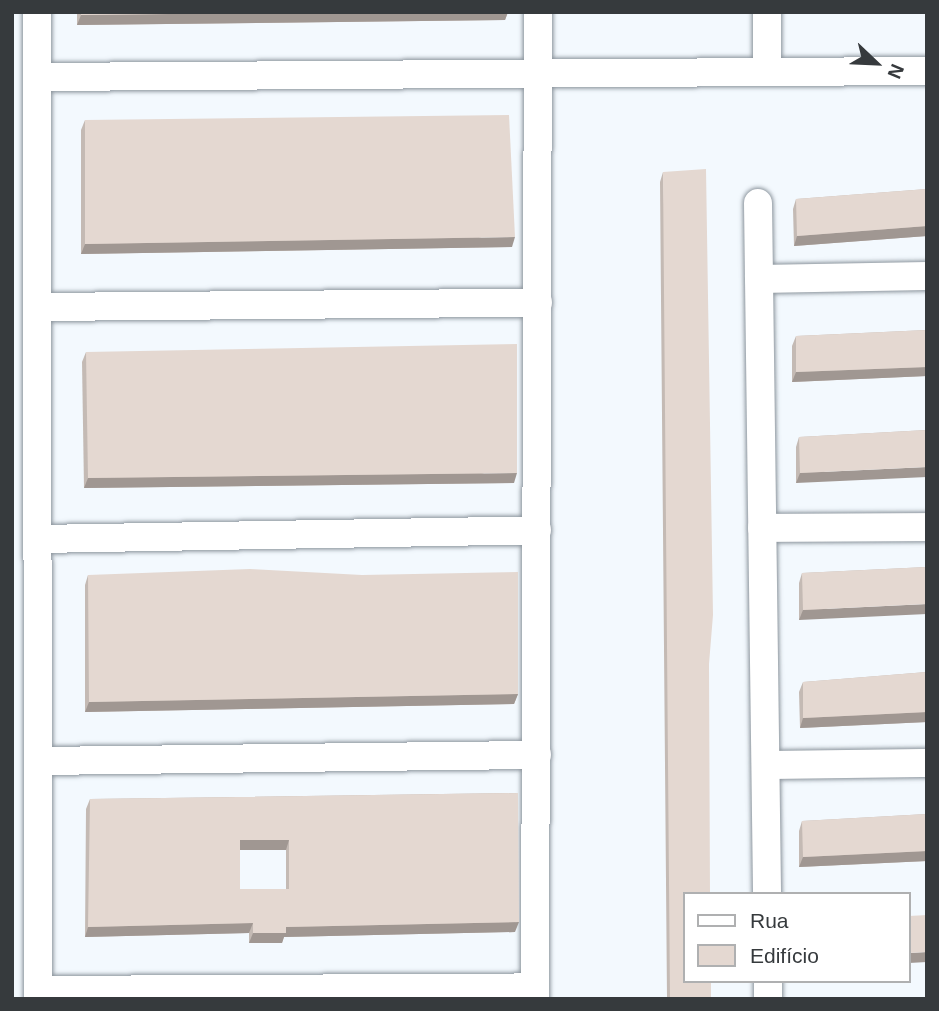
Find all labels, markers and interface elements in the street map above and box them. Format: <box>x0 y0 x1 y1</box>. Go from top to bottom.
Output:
north arrow <box>841 28 911 98</box>
text: N <box>883 61 908 82</box>
legend <box>684 892 911 983</box>
text: Rua <box>750 909 789 932</box>
text: Edifício <box>750 944 819 967</box>

